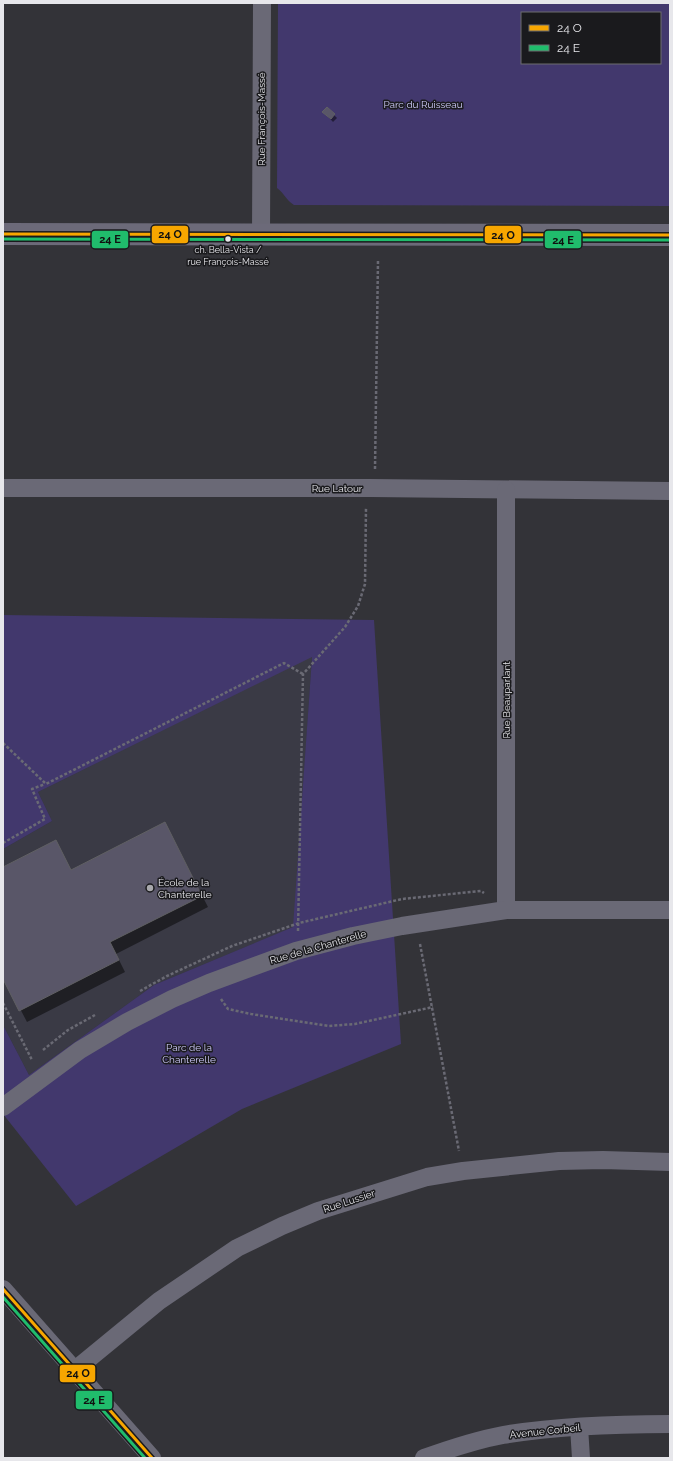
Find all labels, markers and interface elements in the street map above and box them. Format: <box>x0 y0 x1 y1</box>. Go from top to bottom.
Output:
legend <box>521 12 661 64</box>
text: 24 O <box>557 21 582 35</box>
text: 24 E <box>557 41 580 55</box>
street label: Rue François-Massé <box>256 72 267 166</box>
park label: Parc du Ruisseau <box>383 99 463 110</box>
line badge: 24 O <box>151 225 189 244</box>
line badge: 24 O <box>484 225 522 244</box>
text: 24 O <box>158 228 182 241</box>
text: 24 O <box>491 229 515 242</box>
line badge: 24 E <box>91 230 129 249</box>
line badge: 24 E <box>544 230 582 249</box>
text: 24 E <box>99 233 121 246</box>
marker: ch. Bella-Vista / rue François-Massé <box>223 234 233 244</box>
text: 24 E <box>552 234 574 247</box>
place label: ch. Bella-Vista / rue François-Massé <box>187 245 269 267</box>
street label: Rue Latour <box>312 483 363 494</box>
street label: Rue Beauparlant <box>501 661 512 739</box>
place label: École de la Chanterelle <box>158 877 212 900</box>
marker: École de la Chanterelle <box>145 883 155 893</box>
street label: Rue de la Chanterelle <box>269 928 368 966</box>
park label: Parc de la Chanterelle <box>162 1042 216 1065</box>
street label: Rue Lussier <box>322 1187 377 1215</box>
line badge: 24 O <box>59 1364 96 1383</box>
text: 24 O <box>66 1367 90 1380</box>
line badge: 24 E <box>75 1390 113 1410</box>
text: 24 E <box>83 1394 105 1407</box>
street label: Avenue Corbeil <box>509 1422 581 1440</box>

